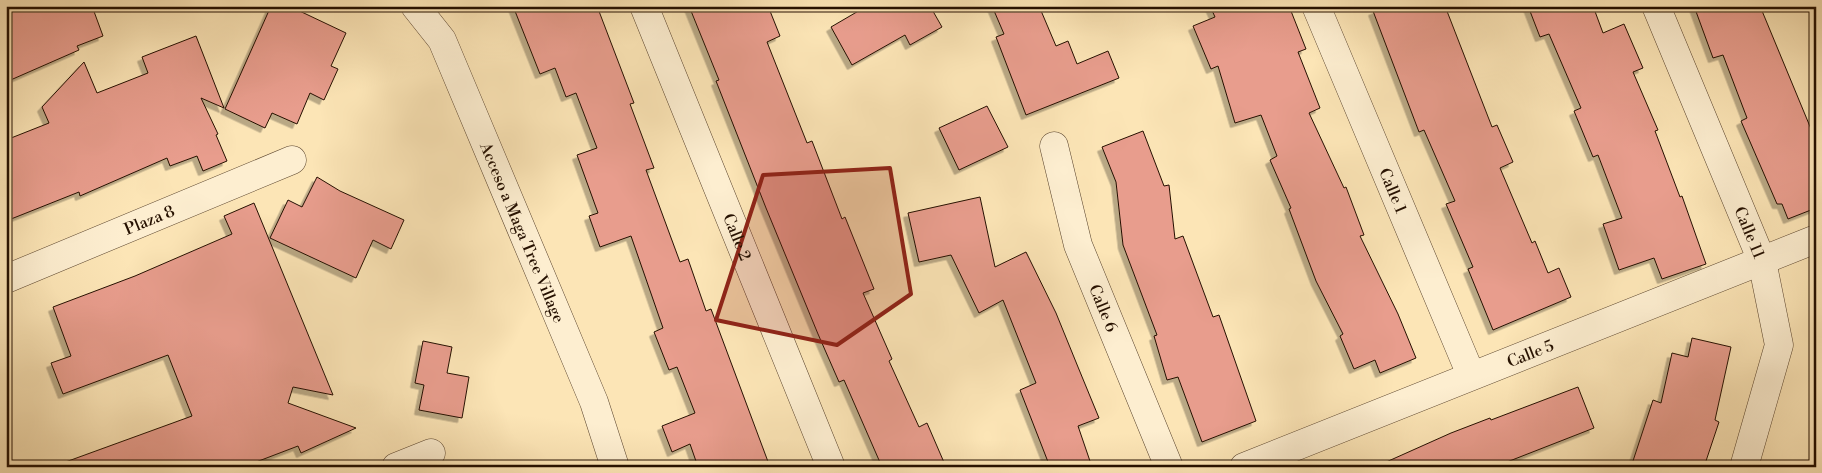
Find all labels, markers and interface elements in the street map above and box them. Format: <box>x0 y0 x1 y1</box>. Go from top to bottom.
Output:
street label: Acceso a Maga Tree Village <box>475 138 569 326</box>
street label: Calle 1 <box>1374 165 1411 216</box>
street label: Plaza 8 <box>121 201 178 240</box>
street label: Calle 11 <box>1729 204 1769 262</box>
street label: Calle 2 <box>718 211 755 264</box>
street label: Calle 6 <box>1084 282 1122 335</box>
street label: Calle 5 <box>1504 335 1557 372</box>

